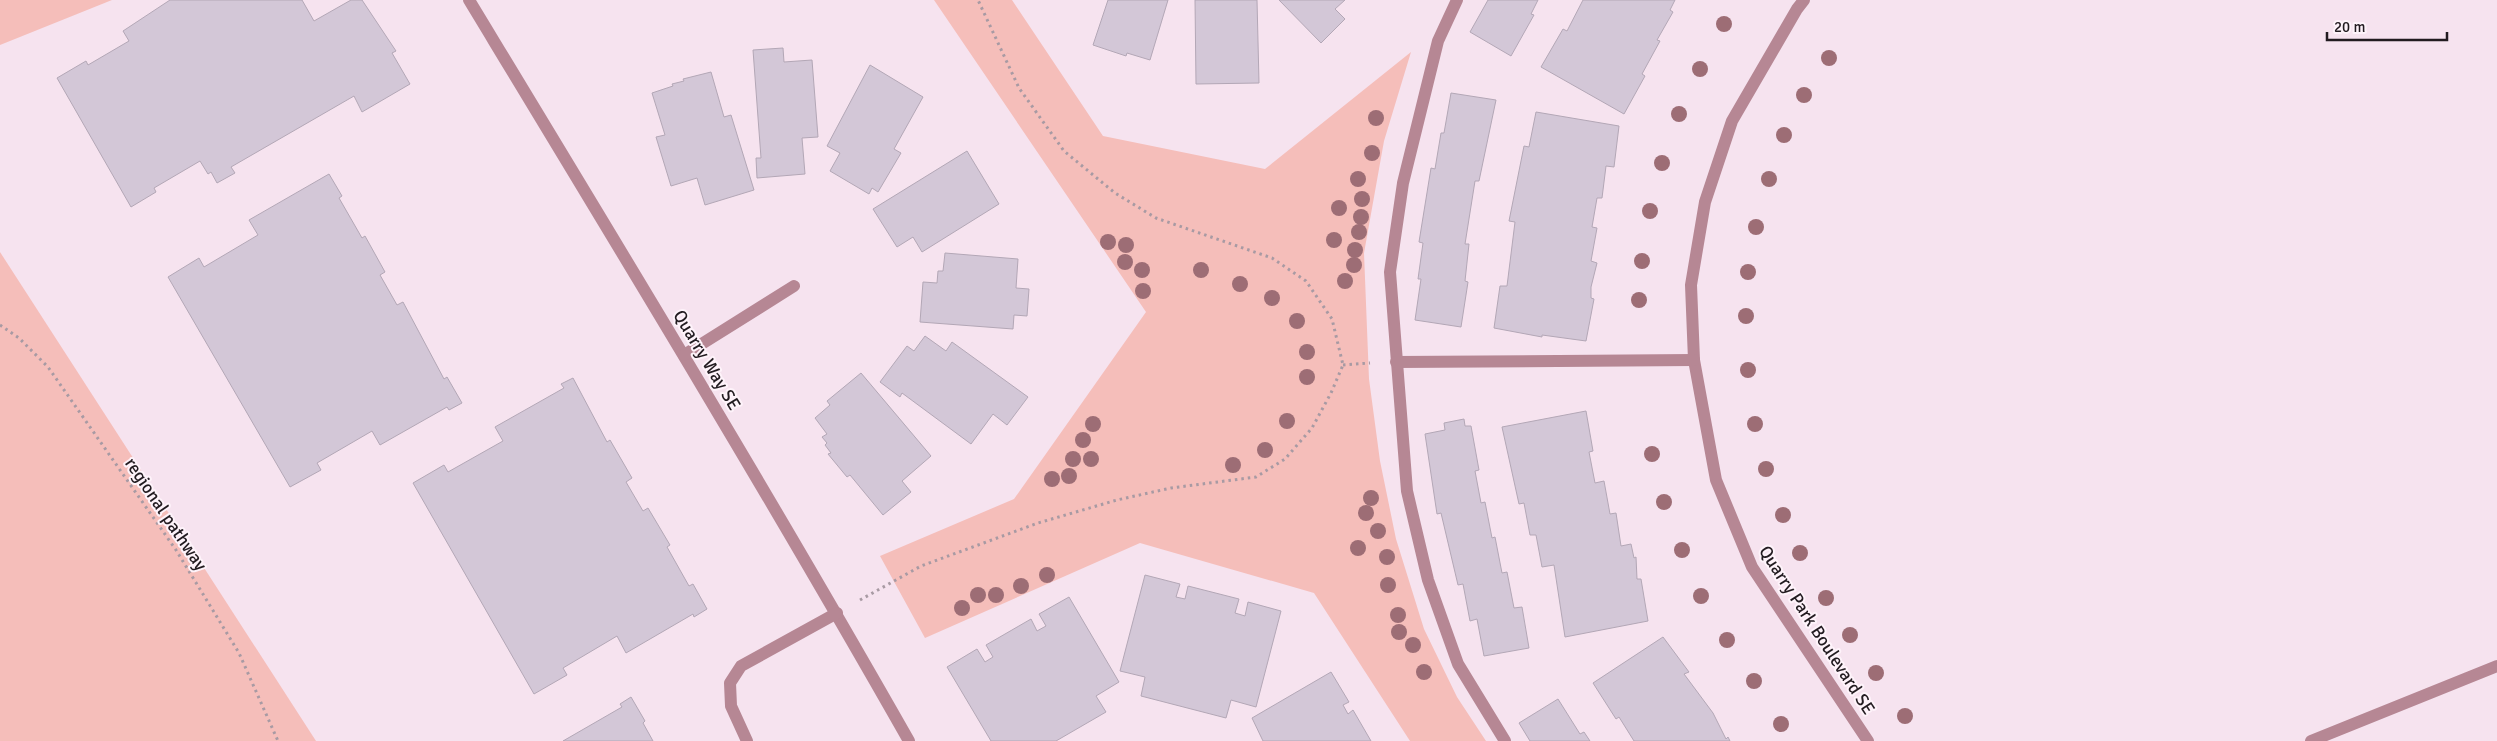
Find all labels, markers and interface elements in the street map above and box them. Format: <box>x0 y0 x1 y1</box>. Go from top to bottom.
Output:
scale bar <box>2327 10 2447 42</box>
text: 20 m <box>2334 18 2365 36</box>
street label: Quarry Way SE <box>668 306 746 414</box>
street label: regional pathway <box>120 453 212 575</box>
street label: Quarry Park Boulevard SE <box>1754 541 1880 719</box>

